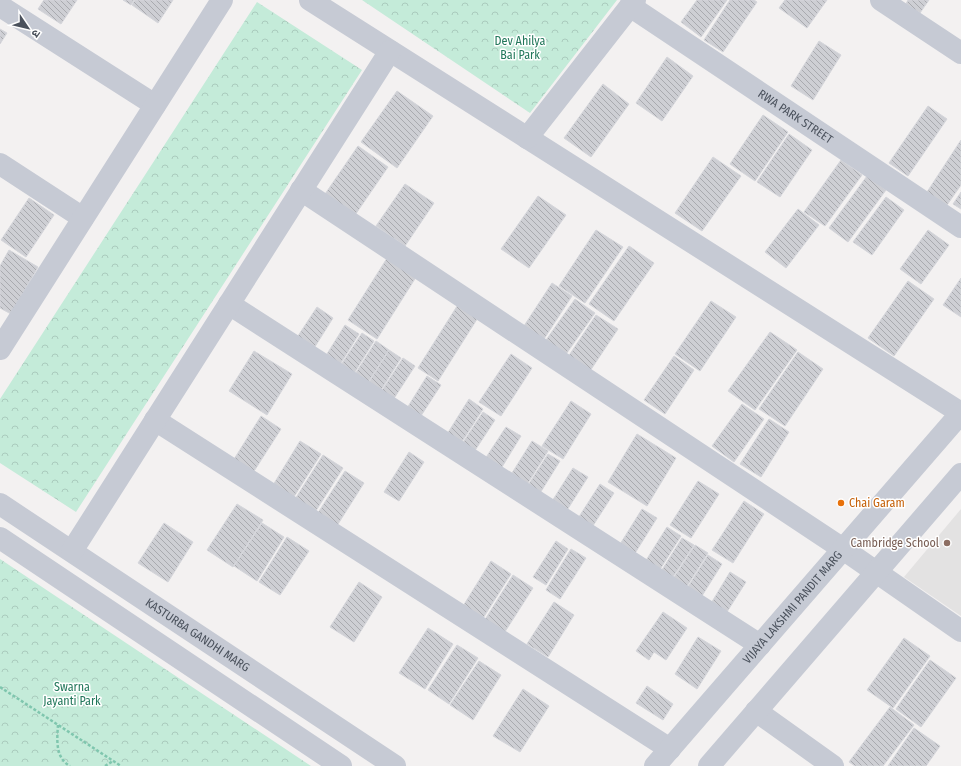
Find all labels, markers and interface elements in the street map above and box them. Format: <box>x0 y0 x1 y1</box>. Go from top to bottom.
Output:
north arrow <box>8 8 48 48</box>
text: उ <box>28 27 43 40</box>
park label: Dev Ahilya Bai Park <box>495 34 546 62</box>
street label: RWA PARK STREET <box>755 87 836 147</box>
place label: Chai Garam <box>849 496 905 510</box>
marker: Chai Garam <box>836 498 846 508</box>
place label: Cambridge School <box>850 536 939 550</box>
marker: Cambridge School <box>942 538 952 548</box>
street label: VIJAYA LAKSHMI PANDIT MARG <box>740 548 845 666</box>
street label: KASTURBA GANDHI MARG <box>143 595 252 675</box>
park label: Swarna Jayanti Park <box>43 680 101 708</box>

